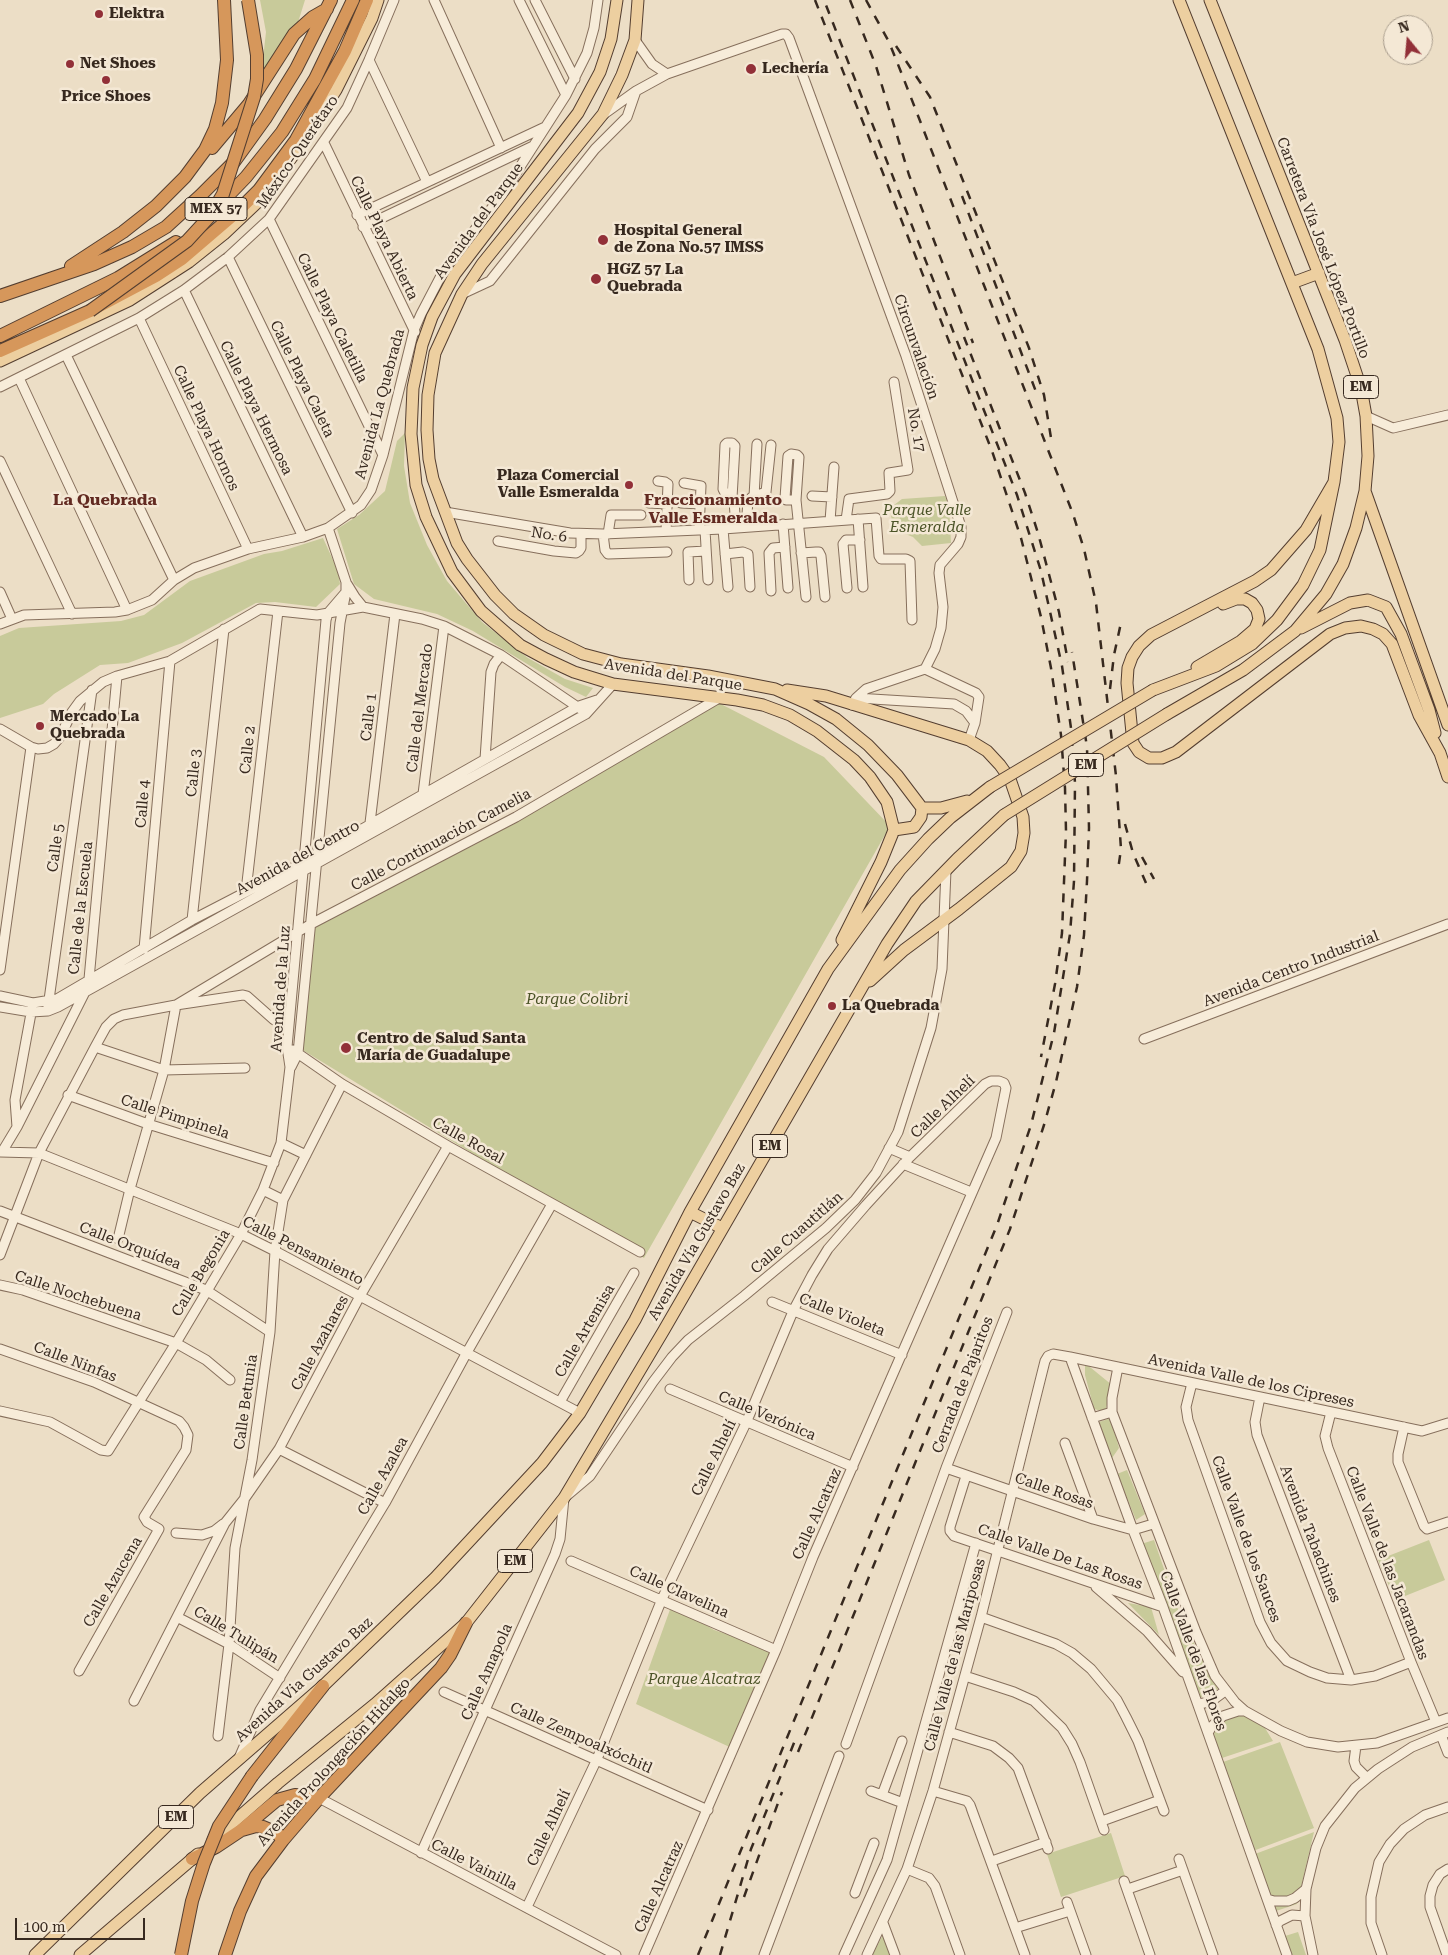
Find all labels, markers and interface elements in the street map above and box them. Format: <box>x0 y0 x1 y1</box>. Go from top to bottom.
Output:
place label: Elektra <box>109 5 164 23</box>
marker: Elektra <box>93 8 105 20</box>
north arrow <box>1383 15 1433 65</box>
text: N <box>1396 17 1411 36</box>
place label: Net Shoes <box>80 55 156 73</box>
marker: Net Shoes <box>64 58 76 70</box>
place label: Lechería <box>762 60 829 78</box>
marker: Lechería <box>744 62 758 76</box>
marker: Price Shoes <box>100 74 112 86</box>
place label: Price Shoes <box>61 88 151 106</box>
street label: México-Querétaro <box>253 92 343 212</box>
street label: Carretera Vía José López Portillo <box>1272 135 1374 361</box>
street label: Avenida del Parque <box>431 159 527 283</box>
street label: Calle Playa Abierta <box>346 173 422 303</box>
road number: MEX 57 <box>185 198 247 220</box>
place label: Hospital General de Zona No.57 IMSS <box>614 222 764 257</box>
marker: Hospital General de Zona No.57 IMSS <box>596 233 610 247</box>
street label: Calle Playa Caletilla <box>293 250 371 386</box>
place label: HGZ 57 La Quebrada <box>607 261 683 296</box>
marker: HGZ 57 La Quebrada <box>589 272 603 286</box>
street label: Circunvalación <box>890 292 942 402</box>
street label: Calle Playa Caleta <box>266 318 338 440</box>
street label: Avenida La Quebrada <box>351 327 409 481</box>
street label: Calle Playa Hermosa <box>216 338 296 478</box>
street label: Calle Playa Hornos <box>169 362 243 494</box>
road number: EM <box>1344 376 1378 398</box>
street label: No. 17 <box>903 406 929 454</box>
place label: Plaza Comercial Valle Esmeralda <box>497 467 619 502</box>
marker: Plaza Comercial Valle Esmeralda <box>623 479 635 491</box>
district label: La Quebrada <box>53 490 157 510</box>
district label: Fraccionamiento Valle Esmeralda <box>644 490 782 528</box>
park label: Parque Valle Esmeralda <box>883 502 971 537</box>
street label: No. 6 <box>530 524 568 546</box>
street label: Calle del Mercado <box>403 642 437 774</box>
street label: Avenida del Parque <box>603 655 743 695</box>
street label: Calle 1 <box>357 692 381 742</box>
place label: Mercado La Quebrada <box>50 708 139 743</box>
marker: Mercado La Quebrada <box>34 720 46 732</box>
street label: Calle 2 <box>237 725 259 775</box>
street label: Calle 3 <box>183 748 205 798</box>
road number: EM <box>1068 754 1104 776</box>
street label: Calle 4 <box>132 779 154 829</box>
street label: Calle Continuación Camelia <box>348 785 534 895</box>
street label: Avenida del Centro <box>233 817 363 899</box>
street label: Calle 5 <box>44 823 68 873</box>
street label: Calle de la Escuela <box>65 841 97 975</box>
street label: Avenida de la Luz <box>268 925 294 1053</box>
street label: Avenida Centro Industrial <box>1201 927 1381 1011</box>
park label: Parque Colibri <box>526 991 628 1009</box>
place label: La Quebrada <box>842 997 939 1015</box>
marker: La Quebrada <box>826 1000 838 1012</box>
place label: Centro de Salud Santa María de Guadalupe <box>357 1030 526 1065</box>
marker: Centro de Salud Santa María de Guadalupe <box>339 1041 353 1055</box>
street label: Calle Alhelí <box>907 1072 979 1142</box>
street label: Calle Pimpinela <box>118 1091 232 1143</box>
street label: Calle Rosal <box>429 1114 507 1168</box>
road number: EM <box>752 1134 788 1158</box>
street label: Avenida Vía Gustavo Baz <box>645 1160 749 1324</box>
street label: Calle Cuautitlán <box>747 1188 847 1278</box>
street label: Calle Pensamiento <box>239 1213 367 1289</box>
street label: Calle Orquídea <box>77 1218 183 1274</box>
street label: Calle Begonia <box>168 1226 234 1320</box>
street label: Calle Nochebuena <box>12 1267 144 1325</box>
street label: Calle Artemisa <box>551 1281 619 1381</box>
street label: Calle Violeta <box>796 1290 888 1340</box>
street label: Calle Azahares <box>287 1292 353 1394</box>
street label: Cerrada de Pajaritos <box>929 1314 997 1456</box>
street label: Calle Ninfas <box>31 1338 119 1386</box>
street label: Avenida Valle de los Cipreses <box>1146 1350 1356 1412</box>
street label: Calle Betunia <box>230 1353 262 1451</box>
street label: Calle Verónica <box>715 1387 819 1445</box>
street label: Calle Alhelí <box>688 1417 740 1499</box>
street label: Calle Azalea <box>354 1434 412 1518</box>
street label: Calle Valle de los Sauces <box>1207 1453 1285 1625</box>
street label: Avenida Tabachines <box>1276 1463 1344 1605</box>
street label: Calle Valle de las Jacarandas <box>1342 1464 1432 1662</box>
street label: Calle Alcatraz <box>789 1465 845 1563</box>
street label: Calle Rosas <box>1012 1469 1096 1513</box>
street label: Calle Valle De Las Rosas <box>975 1520 1145 1594</box>
street label: Calle Azucena <box>80 1533 146 1631</box>
road number: EM <box>498 1550 532 1572</box>
street label: Calle Valle de las Mariposas <box>921 1557 989 1753</box>
street label: Calle Clavelina <box>626 1562 732 1622</box>
street label: Calle Valle de las Flores <box>1156 1569 1230 1733</box>
street label: Calle Tulipán <box>190 1602 282 1668</box>
street label: Avenida Via Gustavo Baz <box>232 1614 376 1746</box>
street label: Calle Amapola <box>458 1621 516 1723</box>
park label: Parque Alcatraz <box>648 1671 760 1689</box>
street label: Avenida Prolongación Hidalgo <box>254 1674 414 1850</box>
street label: Calle Zempoalxóchitl <box>507 1698 655 1778</box>
street label: Calle Alhelí <box>523 1787 575 1869</box>
road number: EM <box>158 1805 194 1828</box>
street label: Calle Vainilla <box>428 1836 520 1894</box>
street label: Calle Alcatraz <box>631 1838 687 1936</box>
scale bar <box>18 1908 148 1940</box>
text: 100 m <box>23 1918 66 1936</box>

